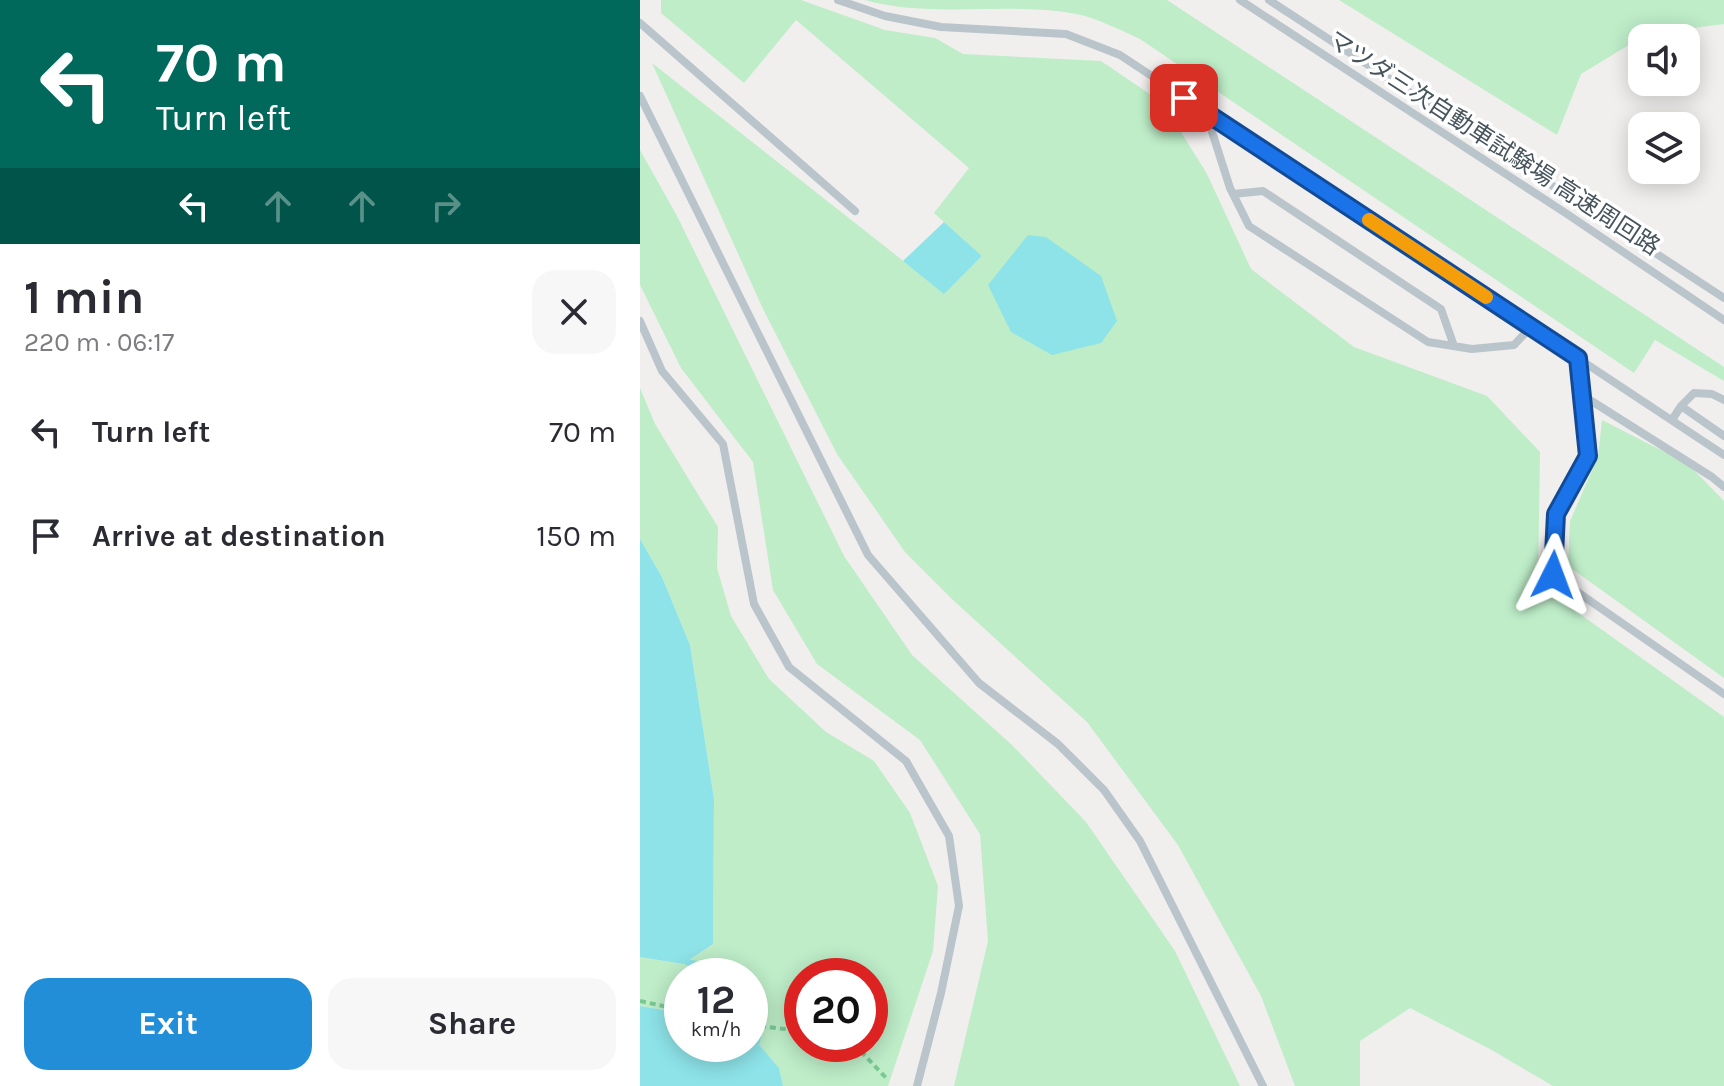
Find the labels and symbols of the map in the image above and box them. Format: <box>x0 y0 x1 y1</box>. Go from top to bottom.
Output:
street label: マツダ三次自動車試験場 高速周回路 <box>1323 25 1665 261</box>
pin <box>1150 64 1218 132</box>
position arrow <box>1511 533 1595 617</box>
speed limit sign: 20 <box>784 958 888 1062</box>

